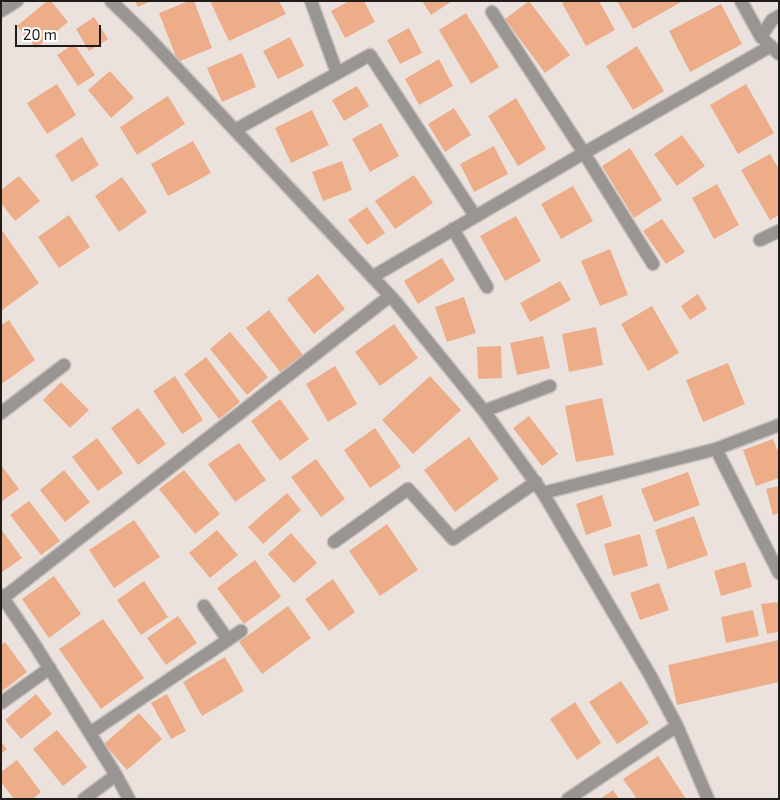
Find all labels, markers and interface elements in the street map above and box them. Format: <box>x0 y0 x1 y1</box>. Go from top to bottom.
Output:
scale bar <box>18 15 104 47</box>
text: 20 m <box>23 25 57 43</box>

